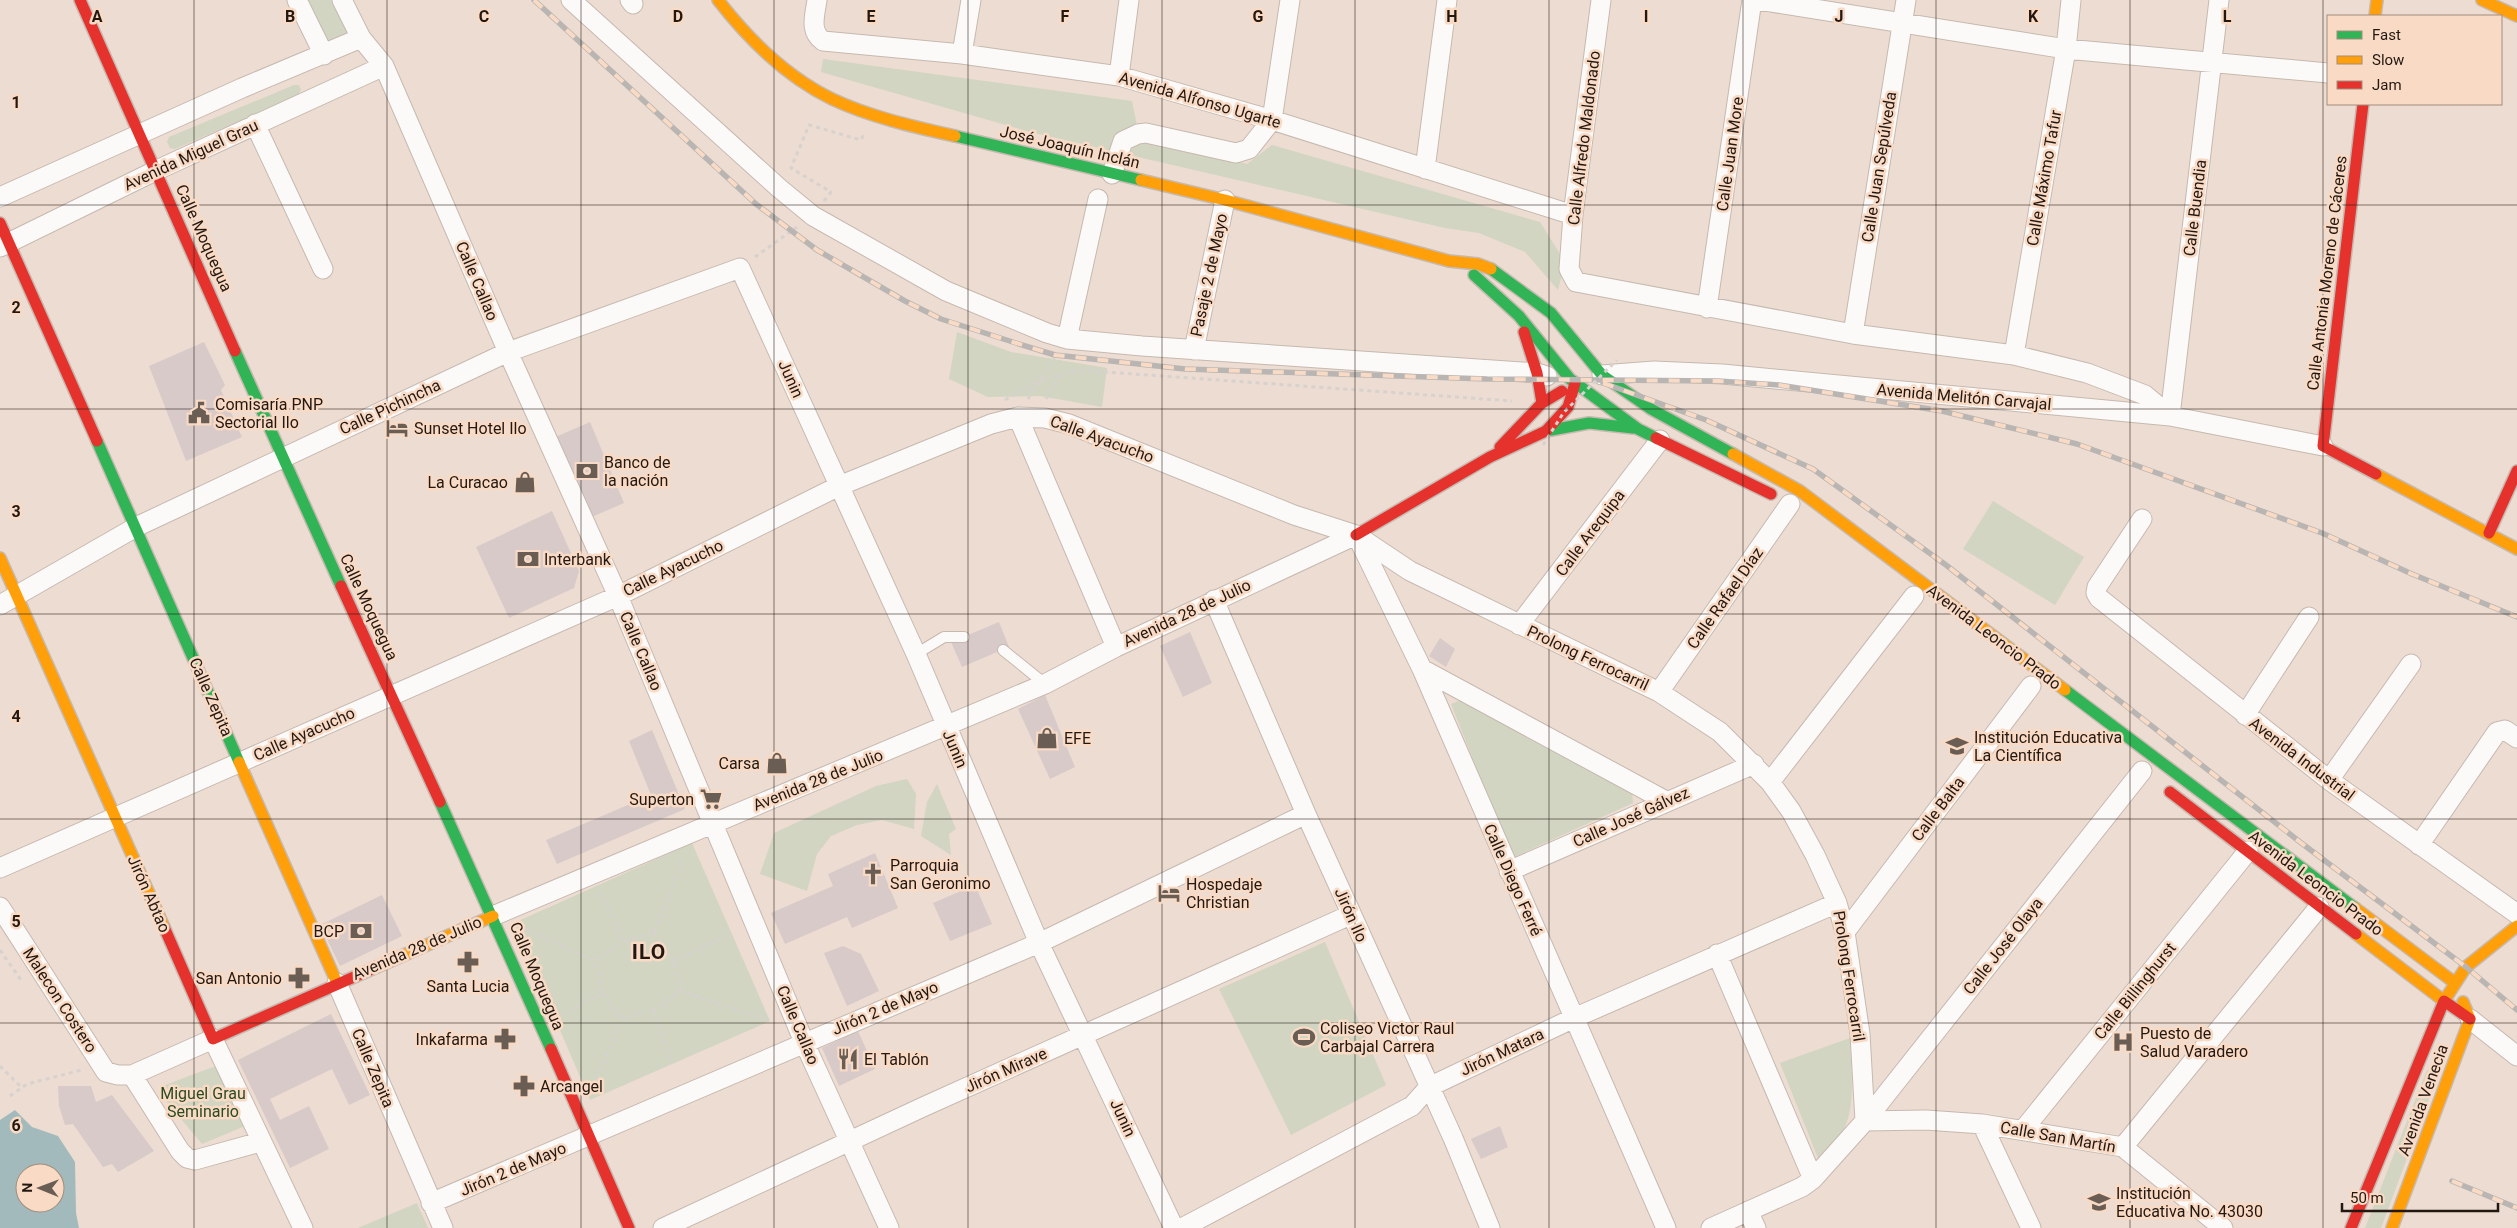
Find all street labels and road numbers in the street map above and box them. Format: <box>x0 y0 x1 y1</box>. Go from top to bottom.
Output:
street label: Calle Alfredo Maldonado <box>1564 50 1604 226</box>
street label: Avenida Alfonso Ugarte <box>1117 68 1283 132</box>
street label: Calle Juan Sepúlveda <box>1858 90 1900 244</box>
street label: Calle Juan More <box>1713 96 1747 212</box>
street label: Calle Máximo Tafur <box>2023 108 2065 248</box>
street label: Avenida Miguel Grau <box>121 116 261 194</box>
street label: José Joaquín Inclán <box>998 122 1142 172</box>
street label: Calle Antonia Moreno de Cáceres <box>2303 154 2351 392</box>
street label: Calle Buendia <box>2180 159 2210 257</box>
street label: Calle Moquegua <box>172 181 236 295</box>
street label: Pasaje 2 de Mayo <box>1187 212 1231 338</box>
street label: Calle Callao <box>452 239 502 323</box>
street label: Junin <box>774 357 808 401</box>
street label: Calle Pichincha <box>337 375 443 439</box>
street label: Avenida Melitón Carvajal <box>1876 380 2052 414</box>
street label: Calle Ayacucho <box>1048 411 1156 467</box>
street label: Calle Arequipa <box>1551 486 1629 580</box>
street label: Calle Ayacucho <box>620 536 726 600</box>
street label: Calle Rafael Díaz <box>1683 544 1767 652</box>
street label: Calle Moquegua <box>336 551 402 663</box>
street label: Avenida 28 de Julio <box>1120 575 1254 651</box>
street label: Avenida Leoncio Prado <box>1923 580 2065 694</box>
street label: Calle Callao <box>616 609 666 693</box>
street label: Prolong Ferrocarril <box>1524 622 1652 694</box>
street label: Calle Zepita <box>185 655 237 739</box>
street label: Calle Ayacucho <box>250 703 358 765</box>
street label: Avenida Industrial <box>2246 713 2358 805</box>
street label: Junin <box>939 727 971 771</box>
street label: Avenida 28 de Julio <box>750 745 886 815</box>
street label: Calle Balta <box>1908 773 1968 845</box>
street label: Calle José Gálvez <box>1570 783 1692 851</box>
street label: Calle Diego Ferré <box>1480 821 1546 939</box>
street label: Avenida Leoncio Prado <box>2245 826 2387 940</box>
street label: Jirón Abtao <box>124 852 174 936</box>
street label: Jirón Ilo <box>1331 885 1371 945</box>
street label: Calle José Olaya <box>1959 894 2047 998</box>
street label: Prolong Ferrocarril <box>1829 909 1869 1043</box>
street label: Avenida 28 de Julio <box>349 912 485 984</box>
street label: Calle Moquegua <box>506 919 568 1033</box>
street label: Calle Billinghurst <box>2090 939 2180 1043</box>
street label: Malecon Costero <box>19 944 101 1056</box>
street label: Jirón 2 de Mayo <box>829 977 941 1039</box>
street label: Calle Callao <box>773 983 823 1067</box>
street label: Jirón Matara <box>1457 1024 1547 1080</box>
street label: Calle Zepita <box>348 1026 398 1110</box>
street label: Avenida Venecia <box>2394 1042 2452 1158</box>
street label: Jirón Mirave <box>962 1044 1050 1096</box>
street label: Junin <box>1106 1096 1140 1140</box>
street label: Calle San Martín <box>1999 1117 2117 1157</box>
street label: Jirón 2 de Mayo <box>457 1138 569 1200</box>

